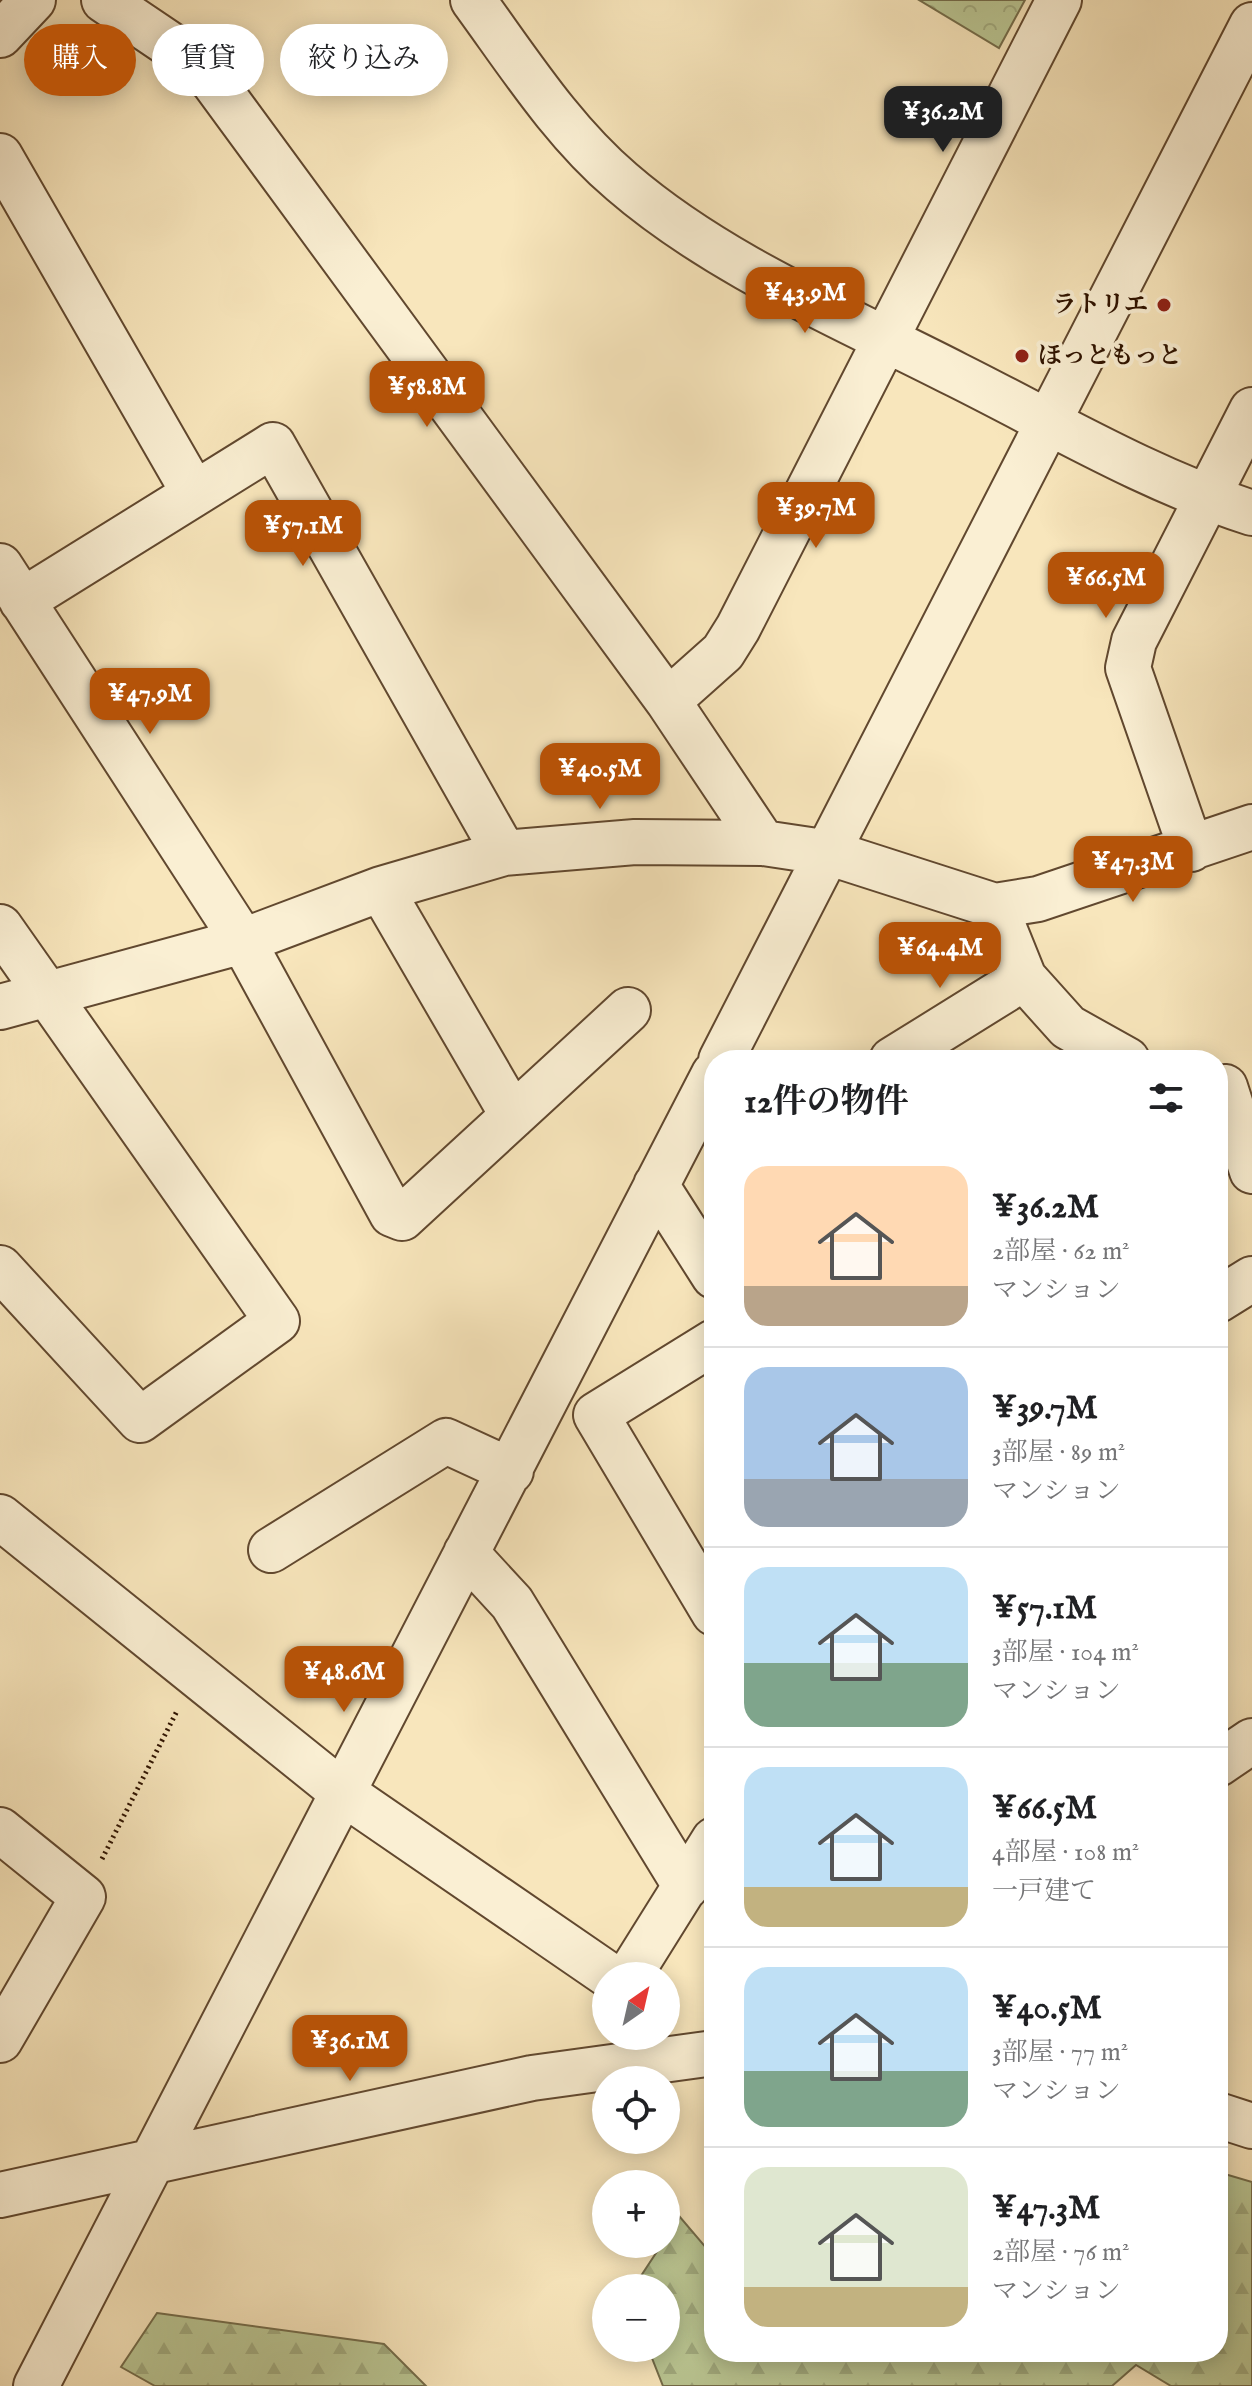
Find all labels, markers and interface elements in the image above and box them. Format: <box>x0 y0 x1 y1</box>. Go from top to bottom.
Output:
chip: 購入 <box>24 24 136 96</box>
chip: 賃貸 <box>152 24 264 96</box>
chip: 絞り込み <box>280 24 448 96</box>
pin: ¥36.2M <box>878 86 1008 154</box>
text: ¥36.2M <box>902 95 984 128</box>
pin: ¥43.9M <box>740 267 870 335</box>
text: ¥43.9M <box>764 276 846 309</box>
place label: ラトリエ <box>1052 290 1148 321</box>
marker: ラトリエ <box>1155 296 1173 314</box>
place label: ほっともっと <box>1038 341 1182 372</box>
marker: ほっともっと <box>1013 347 1031 365</box>
pin: ¥58.8M <box>362 361 492 429</box>
text: ¥58.8M <box>388 370 466 403</box>
pin: ¥39.7M <box>751 482 881 550</box>
text: ¥39.7M <box>776 491 856 524</box>
pin: ¥57.1M <box>238 500 368 568</box>
text: ¥57.1M <box>263 509 343 542</box>
pin: ¥66.5M <box>1041 552 1171 620</box>
text: ¥66.5M <box>1066 561 1146 594</box>
pin: ¥47.9M <box>85 668 215 736</box>
text: ¥47.9M <box>108 677 192 710</box>
pin: ¥40.5M <box>535 743 665 811</box>
text: ¥40.5M <box>558 752 642 785</box>
pin: ¥47.3M <box>1068 836 1198 904</box>
text: ¥47.3M <box>1092 845 1174 878</box>
pin: ¥64.4M <box>875 922 1005 990</box>
text: ¥64.4M <box>897 931 983 964</box>
icon: filters <box>1144 1076 1188 1120</box>
text: 12件の物件 <box>744 1081 909 1124</box>
text: ¥36.2M <box>992 1186 1099 1229</box>
icon: home <box>808 1198 904 1294</box>
text: 2部屋 · 62 m² <box>992 1235 1129 1268</box>
text: マンション <box>992 1274 1121 1307</box>
text: ¥39.7M <box>992 1387 1098 1430</box>
icon: home <box>808 1399 904 1495</box>
text: 3部屋 · 89 m² <box>992 1436 1125 1469</box>
text: マンション <box>992 1475 1121 1508</box>
text: ¥57.1M <box>992 1587 1097 1630</box>
icon: home <box>808 1599 904 1695</box>
text: 3部屋 · 104 m² <box>992 1636 1139 1669</box>
pin: ¥48.6M <box>279 1646 409 1714</box>
text: ¥48.6M <box>303 1655 385 1688</box>
text: マンション <box>992 1675 1121 1708</box>
text: ¥66.5M <box>992 1787 1097 1830</box>
icon: home <box>808 1799 904 1895</box>
text: 4部屋 · 108 m² <box>992 1836 1139 1869</box>
text: 一戸建て <box>992 1875 1096 1908</box>
north arrow <box>592 1962 680 2050</box>
map controls <box>592 1962 680 2362</box>
text: ¥40.5M <box>992 1987 1102 2030</box>
icon: home <box>808 1999 904 2095</box>
pin: ¥36.1M <box>285 2015 415 2083</box>
text: ¥36.1M <box>310 2024 390 2057</box>
text: 3部屋 · 77 m² <box>992 2036 1128 2069</box>
button: locate <box>592 2066 680 2154</box>
text: マンション <box>992 2075 1121 2108</box>
button: + <box>592 2170 680 2258</box>
text: ¥47.3M <box>992 2187 1100 2230</box>
icon: home <box>808 2199 904 2295</box>
text: 2部屋 · 76 m² <box>992 2236 1129 2269</box>
button: − <box>592 2274 680 2362</box>
text: マンション <box>992 2275 1121 2308</box>

